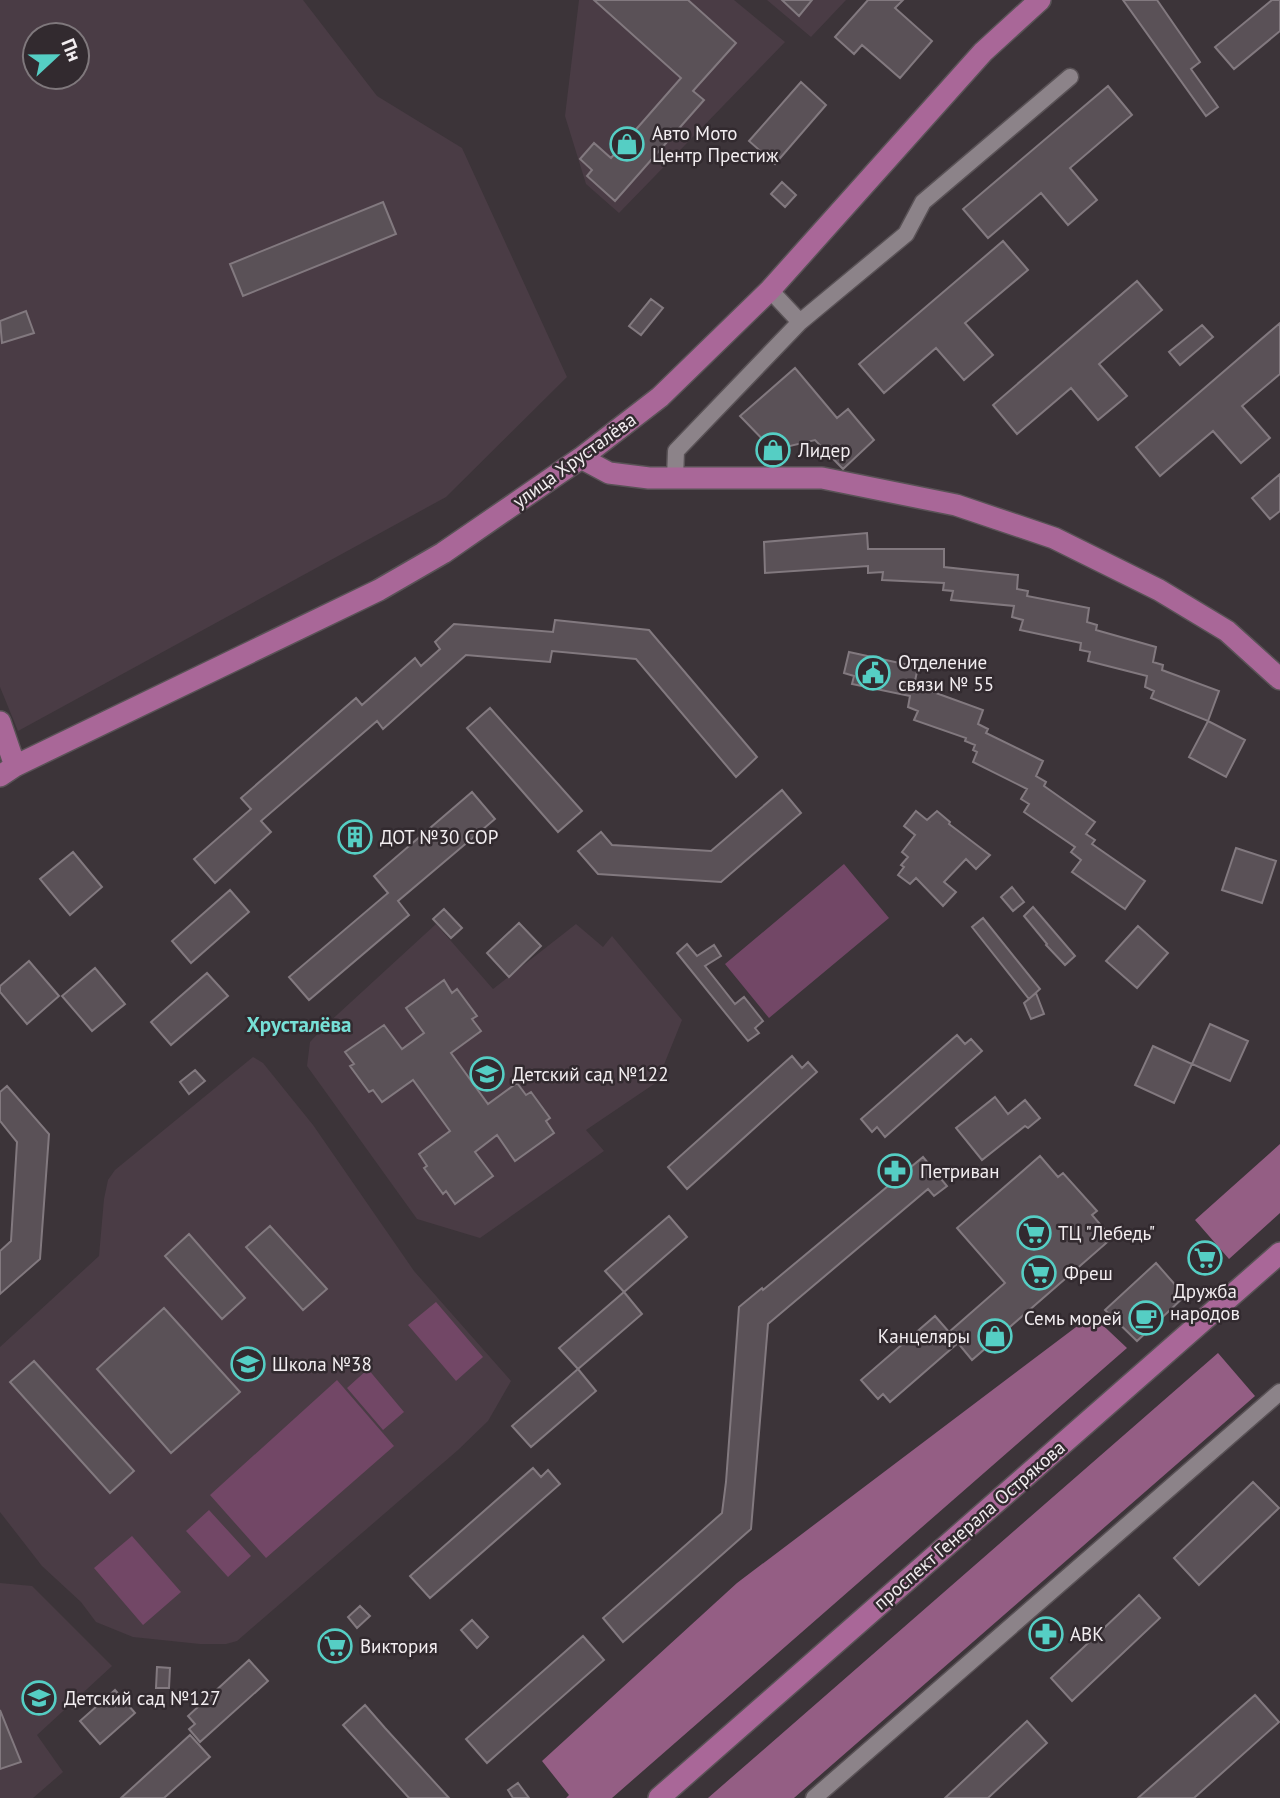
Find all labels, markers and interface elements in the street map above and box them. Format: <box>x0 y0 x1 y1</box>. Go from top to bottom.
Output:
north arrow <box>21 21 91 91</box>
text: Пн <box>56 35 87 64</box>
place label: Авто Мото Центр Престиж <box>652 121 779 167</box>
shop icon: Авто Мото Центр Престиж <box>608 125 646 163</box>
street label: улица Хрусталёва <box>508 407 640 513</box>
shop icon: Лидер <box>754 431 792 469</box>
place label: Лидер <box>797 438 850 462</box>
place label: Отделение связи № 55 <box>898 650 994 696</box>
public building icon: Отделение связи № 55 <box>854 654 892 692</box>
building icon: ДОТ №30 СОР <box>336 818 374 856</box>
place label: ДОТ №30 СОР <box>380 825 498 849</box>
district label: Хрусталёва <box>247 1011 351 1038</box>
school or university icon: Детский сад №122 <box>468 1055 506 1093</box>
place label: Детский сад №122 <box>512 1062 669 1086</box>
pharmacy icon: Петриван <box>876 1152 914 1190</box>
place label: Петриван <box>920 1159 1000 1183</box>
supermarket icon: ТЦ "Лебедь" <box>1015 1214 1053 1252</box>
place label: ТЦ "Лебедь" <box>1058 1221 1155 1245</box>
supermarket icon: Дружба народов <box>1186 1239 1224 1277</box>
supermarket icon: Фреш <box>1020 1254 1058 1292</box>
place label: Фреш <box>1064 1261 1113 1285</box>
place label: Дружба народов <box>1170 1279 1240 1325</box>
cafe icon: Семь морей <box>1127 1299 1165 1337</box>
place label: Семь морей <box>1024 1306 1122 1330</box>
shop icon: Канцеляры <box>976 1317 1014 1355</box>
place label: Канцеляры <box>878 1324 970 1348</box>
school or university icon: Школа №38 <box>229 1345 267 1383</box>
place label: Школа №38 <box>272 1352 372 1376</box>
street label: проспект Генерала Острякова <box>868 1435 1070 1615</box>
pharmacy icon: АВК <box>1027 1615 1065 1653</box>
place label: АВК <box>1070 1622 1104 1646</box>
supermarket icon: Виктория <box>316 1627 354 1665</box>
place label: Виктория <box>360 1634 438 1658</box>
school or university icon: Детский сад №127 <box>20 1679 58 1717</box>
place label: Детский сад №127 <box>64 1686 221 1710</box>

